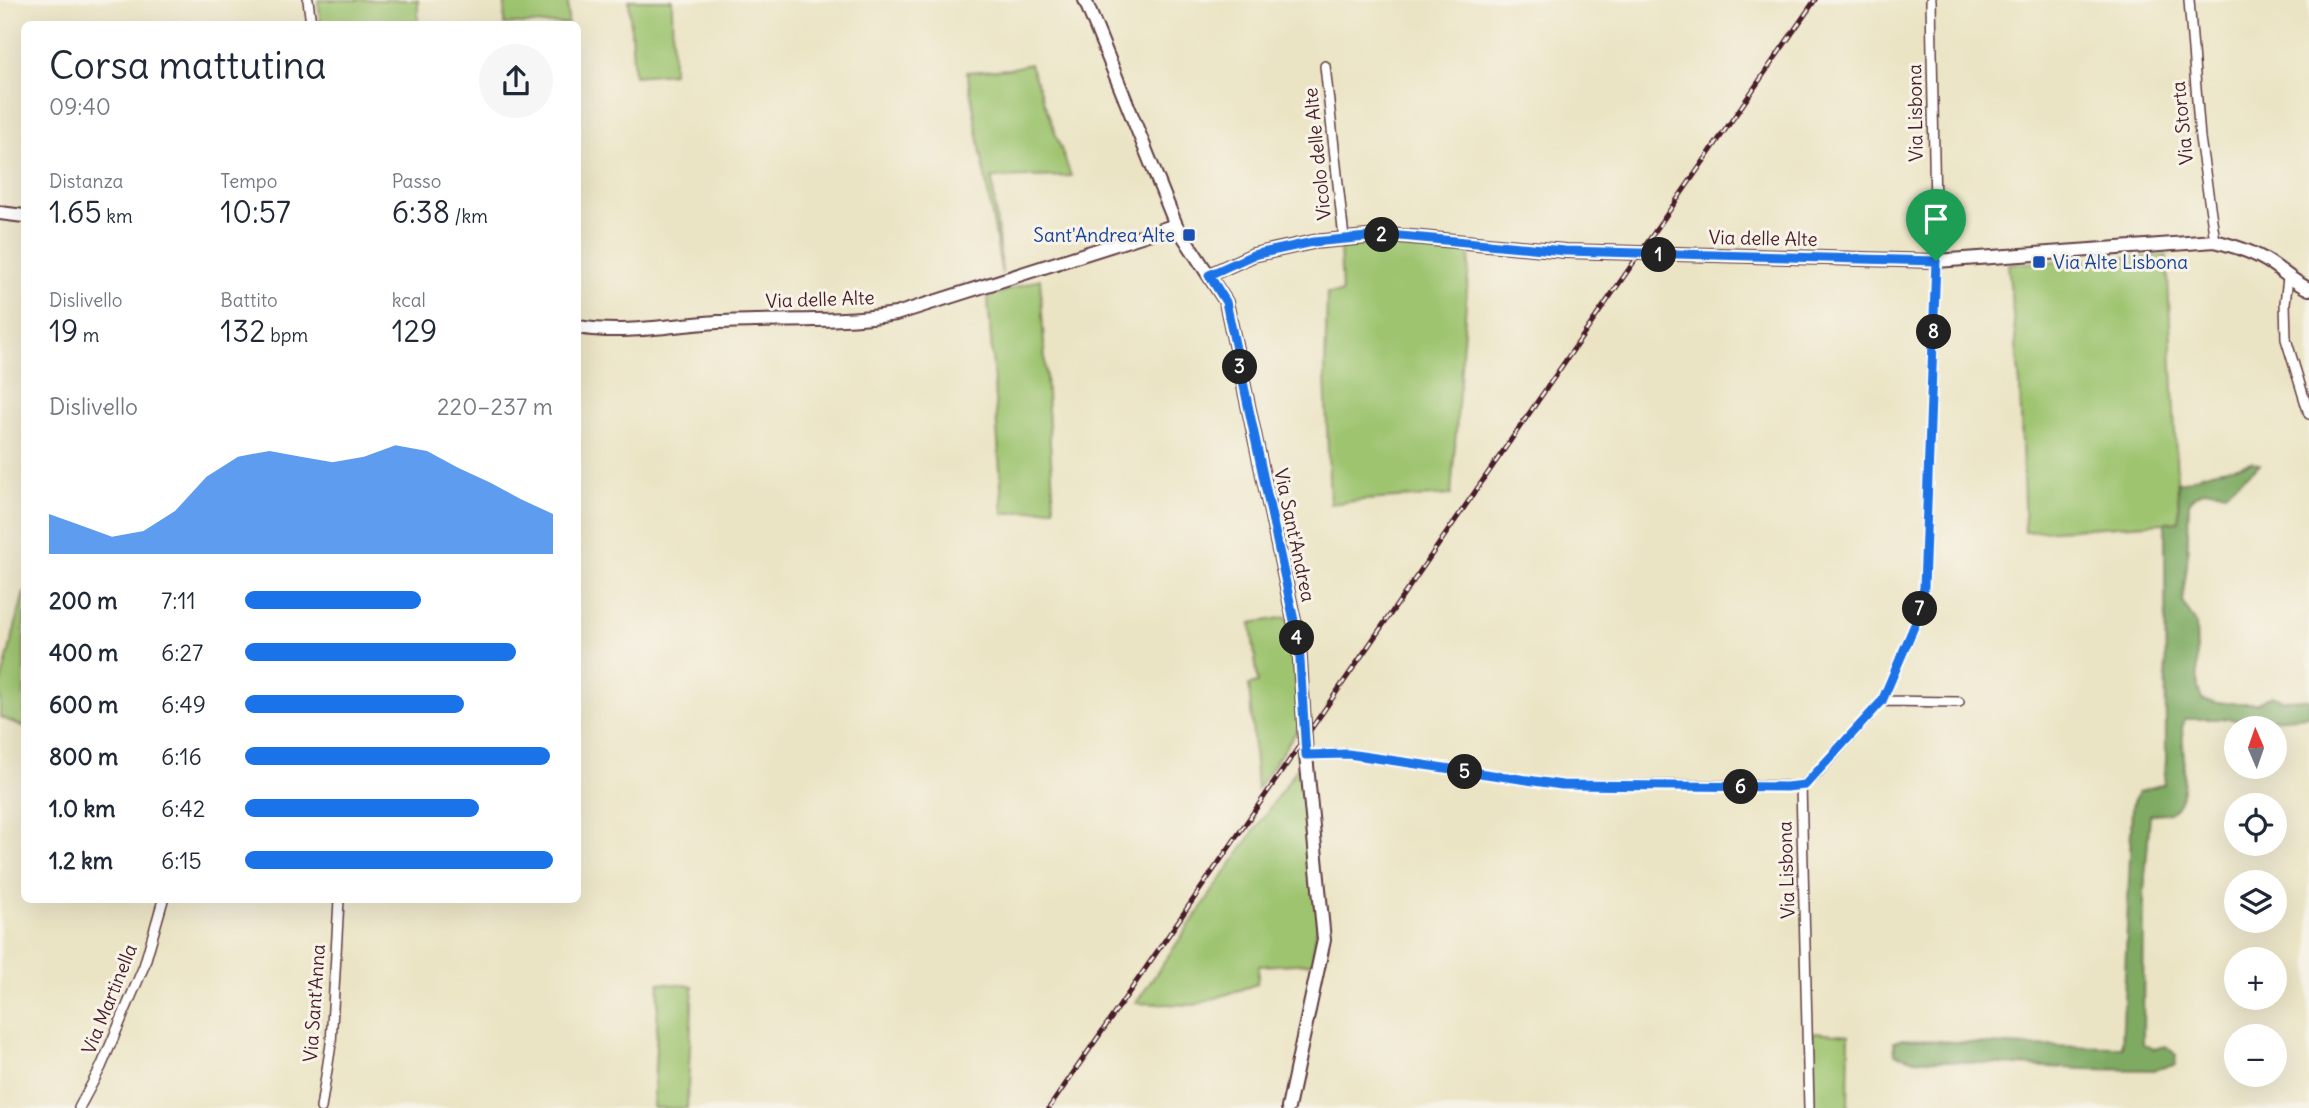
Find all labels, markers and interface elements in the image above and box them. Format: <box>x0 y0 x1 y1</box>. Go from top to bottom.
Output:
text: Corsa mattutina <box>49 42 326 89</box>
button: share <box>479 44 553 118</box>
street label: Via Lisbona <box>1902 64 1928 162</box>
street label: Via Storta <box>2166 80 2198 166</box>
street label: Vicolo delle Alte <box>1298 86 1336 222</box>
text: 09:40 <box>49 92 111 121</box>
text: Distanza <box>49 169 123 193</box>
text: Tempo <box>220 169 277 193</box>
text: Passo <box>392 169 441 193</box>
pin <box>1906 189 1966 261</box>
text: 1.65 <box>49 193 102 231</box>
text: 10:57 <box>220 193 291 231</box>
text: 6:38 <box>392 193 450 231</box>
icon: arrive <box>1917 200 1955 238</box>
text: km <box>102 204 133 228</box>
text: /km <box>450 204 488 228</box>
pin: 2 <box>1364 218 1400 252</box>
text: 2 <box>1376 222 1387 246</box>
place label: Sant'Andrea Alte <box>1033 223 1175 247</box>
street label: Via delle Alte <box>1708 225 1818 251</box>
marker: Sant'Andrea Alte <box>1181 227 1197 243</box>
pin: 1 <box>1642 238 1676 272</box>
text: 1 <box>1655 242 1662 266</box>
place label: Via Alte Lisbona <box>2053 250 2188 274</box>
marker: Via Alte Lisbona <box>2031 254 2047 270</box>
street label: Via delle Alte <box>765 285 875 313</box>
text: Dislivello <box>49 288 123 312</box>
text: Battito <box>220 288 278 312</box>
text: kcal <box>392 288 426 312</box>
text: 19 <box>49 312 78 350</box>
text: 132 <box>220 312 266 350</box>
text: 129 <box>392 312 437 350</box>
pin: 8 <box>1916 314 1952 350</box>
text: 8 <box>1928 319 1939 343</box>
text: m <box>78 323 99 347</box>
text: bpm <box>266 323 308 347</box>
pin: 3 <box>1222 350 1258 384</box>
text: 3 <box>1234 354 1245 378</box>
text: Dislivello <box>49 392 138 421</box>
text: 220–237 m <box>437 392 553 421</box>
street label: Via Sant'Andrea <box>1269 466 1321 604</box>
text: 200 m <box>49 586 118 615</box>
text: 7:11 <box>161 586 196 615</box>
pin: 7 <box>1902 592 1938 626</box>
text: 7 <box>1915 596 1924 620</box>
pin: 4 <box>1280 620 1314 656</box>
text: 4 <box>1291 625 1302 649</box>
text: 400 m <box>49 638 118 667</box>
text: 6:27 <box>161 638 203 667</box>
text: 600 m <box>49 690 118 719</box>
text: 6:49 <box>161 690 206 719</box>
north arrow <box>2224 716 2287 779</box>
map controls <box>2224 716 2287 1087</box>
text: 800 m <box>49 742 118 771</box>
text: 6:16 <box>161 742 202 771</box>
pin: 5 <box>1448 754 1482 790</box>
text: 5 <box>1459 759 1470 783</box>
pin: 6 <box>1724 770 1758 804</box>
text: 6 <box>1735 774 1746 798</box>
button: locate <box>2224 793 2287 856</box>
text: 1.0 km <box>49 794 115 823</box>
text: 6:42 <box>161 794 205 823</box>
street label: Via Lisbona <box>1772 821 1800 919</box>
text: 1.2 km <box>49 846 113 875</box>
text: 6:15 <box>161 846 202 875</box>
button: layers <box>2224 870 2287 933</box>
street label: Via Martinella <box>76 940 142 1058</box>
street label: Via Sant'Anna <box>298 943 330 1063</box>
button: + <box>2224 947 2287 1010</box>
button: − <box>2224 1024 2287 1087</box>

